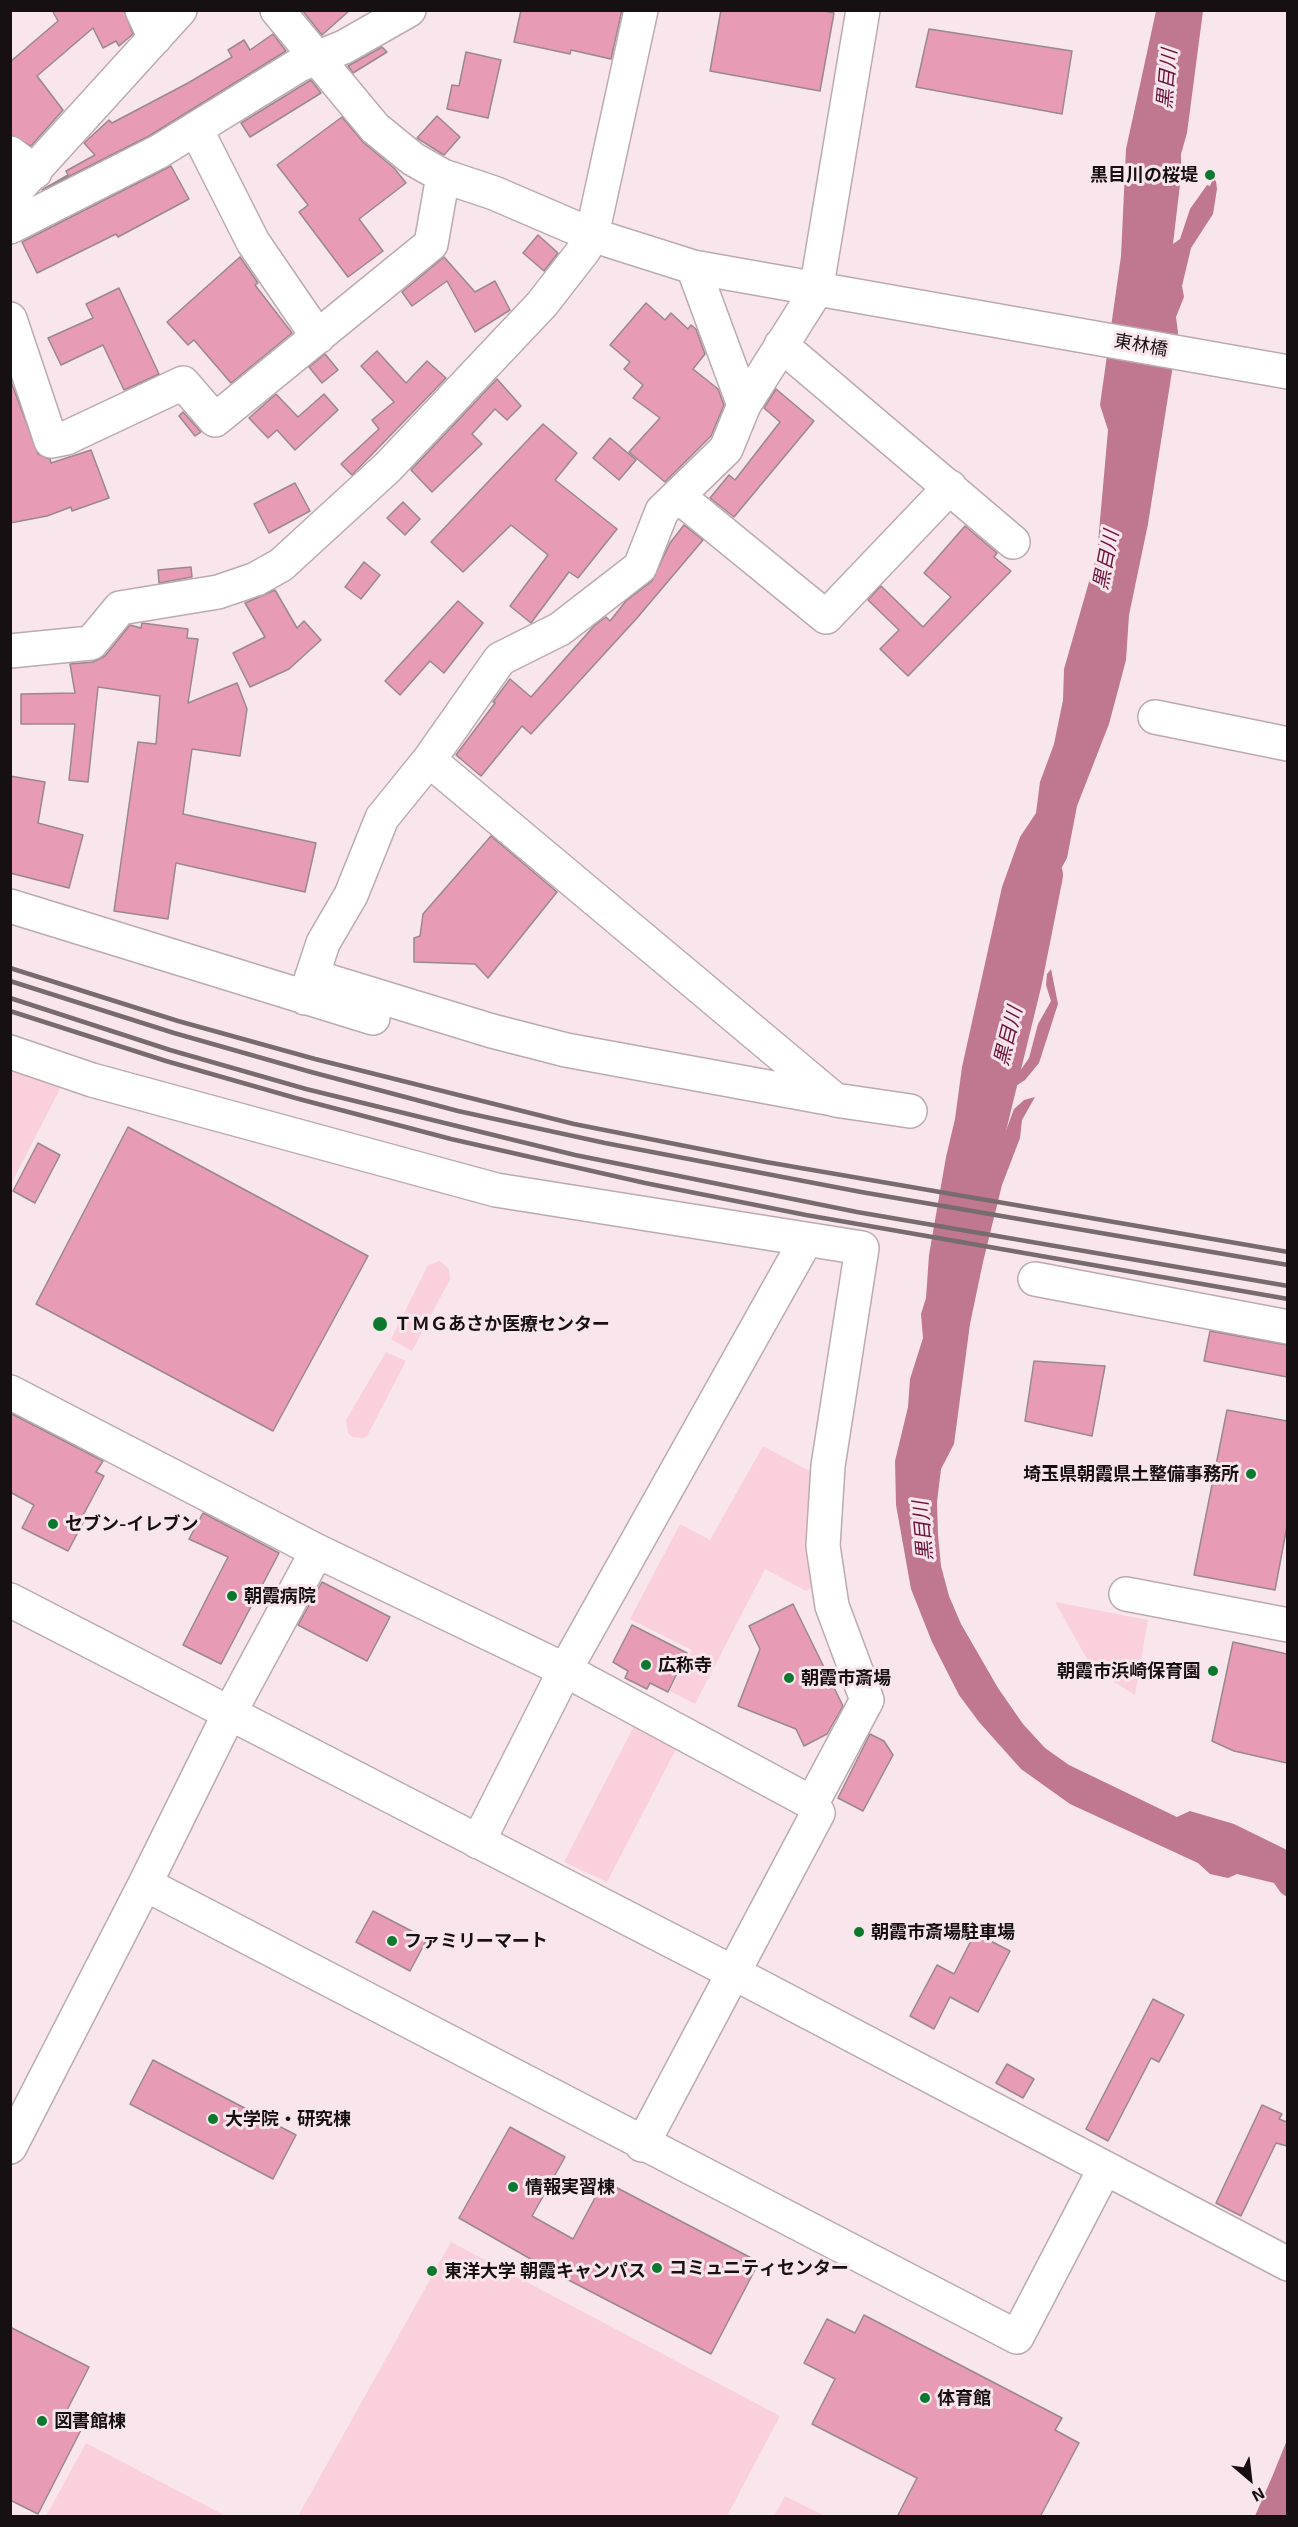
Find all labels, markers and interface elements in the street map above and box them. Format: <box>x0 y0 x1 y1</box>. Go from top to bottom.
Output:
water label: 黒目川 <box>1152 48 1182 110</box>
place label: 黒目川の桜堤 <box>1090 164 1198 186</box>
marker: 黒目川の桜堤 <box>1203 168 1217 182</box>
street label: 東林橋 <box>1113 330 1169 360</box>
water label: 黒目川 <box>1088 528 1124 592</box>
water label: 黒目川 <box>989 1004 1027 1068</box>
place label: ＴＭＧあさか医療センター <box>394 1313 610 1335</box>
marker: ＴＭＧあさか医療センター <box>371 1315 389 1333</box>
place label: 埼玉県朝霞県土整備事務所 <box>1023 1463 1239 1485</box>
marker: 埼玉県朝霞県土整備事務所 <box>1244 1467 1258 1481</box>
water label: 黒目川 <box>908 1500 938 1562</box>
place label: セブン-イレブン <box>65 1513 198 1535</box>
marker: セブン-イレブン <box>46 1517 60 1531</box>
place label: 朝霞病院 <box>244 1585 316 1607</box>
marker: 朝霞病院 <box>225 1589 239 1603</box>
place label: 広称寺 <box>658 1654 712 1676</box>
marker: 広称寺 <box>639 1658 653 1672</box>
place label: 朝霞市浜崎保育園 <box>1057 1660 1201 1682</box>
marker: 朝霞市浜崎保育園 <box>1206 1664 1220 1678</box>
place label: 朝霞市斎場 <box>801 1667 891 1689</box>
marker: 朝霞市斎場 <box>782 1671 796 1685</box>
place label: 朝霞市斎場駐車場 <box>871 1921 1015 1943</box>
marker: 朝霞市斎場駐車場 <box>852 1925 866 1939</box>
place label: ファミリーマート <box>404 1930 548 1952</box>
marker: ファミリーマート <box>385 1934 399 1948</box>
place label: 大学院・研究棟 <box>225 2108 351 2130</box>
marker: 大学院・研究棟 <box>206 2112 220 2126</box>
place label: 情報実習棟 <box>525 2176 615 2198</box>
marker: 情報実習棟 <box>506 2180 520 2194</box>
place label: コミュニティセンター <box>669 2257 849 2279</box>
place label: 東洋大学 朝霞キャンパス <box>444 2260 646 2282</box>
marker: コミュニティセンター <box>650 2261 664 2275</box>
marker: 東洋大学 朝霞キャンパス <box>425 2264 439 2278</box>
place label: 体育館 <box>937 2387 991 2409</box>
marker: 体育館 <box>918 2391 932 2405</box>
place label: 図書館棟 <box>54 2410 126 2432</box>
marker: 図書館棟 <box>35 2414 49 2428</box>
north arrow <box>1220 2449 1280 2509</box>
text: N <box>1249 2484 1268 2506</box>

